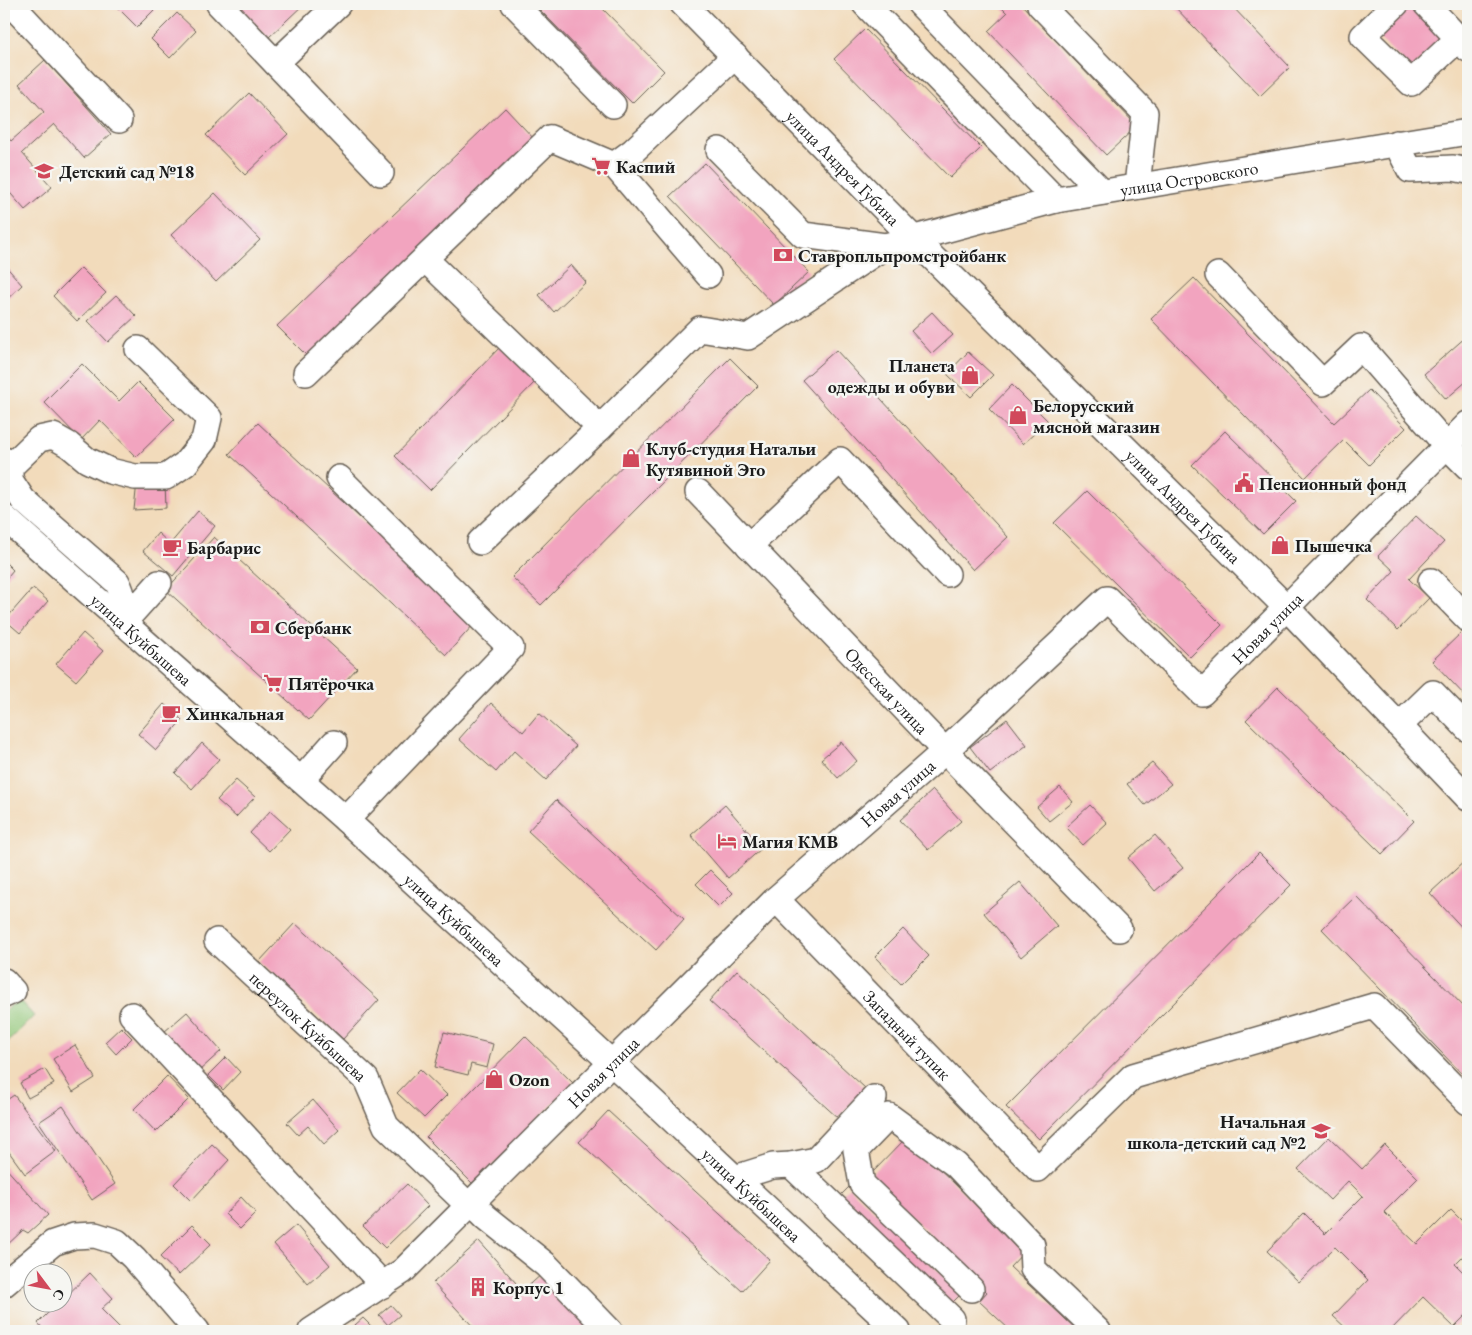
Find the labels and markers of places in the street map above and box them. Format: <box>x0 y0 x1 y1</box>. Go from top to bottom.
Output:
supermarket icon: Каспий <box>590 155 612 177</box>
place label: Каспий <box>616 155 676 178</box>
school or university icon: Детский сад №18 <box>33 160 55 182</box>
place label: Детский сад №18 <box>59 160 194 183</box>
bank icon: Ставропльпромстройбанк <box>772 244 794 266</box>
place label: Ставропльпромстройбанк <box>798 244 1006 267</box>
place label: Планета одежды и обуви <box>828 354 955 398</box>
shop icon: Планета одежды и обуви <box>959 364 981 386</box>
place label: Белорусский мясной магазин <box>1033 394 1161 438</box>
shop icon: Белорусский мясной магазин <box>1007 404 1029 426</box>
place label: Клуб-студия Натальи Кутявиной Эго <box>646 437 817 481</box>
shop icon: Клуб-студия Натальи Кутявиной Эго <box>620 447 642 469</box>
public building icon: Пенсионный фонд <box>1233 472 1255 494</box>
place label: Пенсионный фонд <box>1259 472 1407 495</box>
shop icon: Пышечка <box>1269 534 1291 556</box>
place label: Пышечка <box>1295 534 1372 557</box>
cafe icon: Барбарис <box>161 536 183 558</box>
place label: Барбарис <box>187 536 261 559</box>
bank icon: Сбербанк <box>249 616 271 638</box>
place label: Сбербанк <box>275 616 351 639</box>
supermarket icon: Пятёрочка <box>262 672 284 694</box>
place label: Пятёрочка <box>288 672 374 695</box>
cafe icon: Хинкальная <box>160 702 182 724</box>
place label: Хинкальная <box>185 702 284 725</box>
hotel icon: Магия КМВ <box>716 830 738 852</box>
place label: Магия КМВ <box>742 830 838 853</box>
shop icon: Ozon <box>483 1068 505 1090</box>
place label: Ozon <box>509 1068 550 1091</box>
place label: Начальная школа-детский сад №2 <box>1127 1110 1306 1154</box>
school or university icon: Начальная школа-детский сад №2 <box>1310 1120 1332 1142</box>
building icon: Корпус 1 <box>467 1276 489 1298</box>
place label: Корпус 1 <box>493 1276 564 1299</box>

